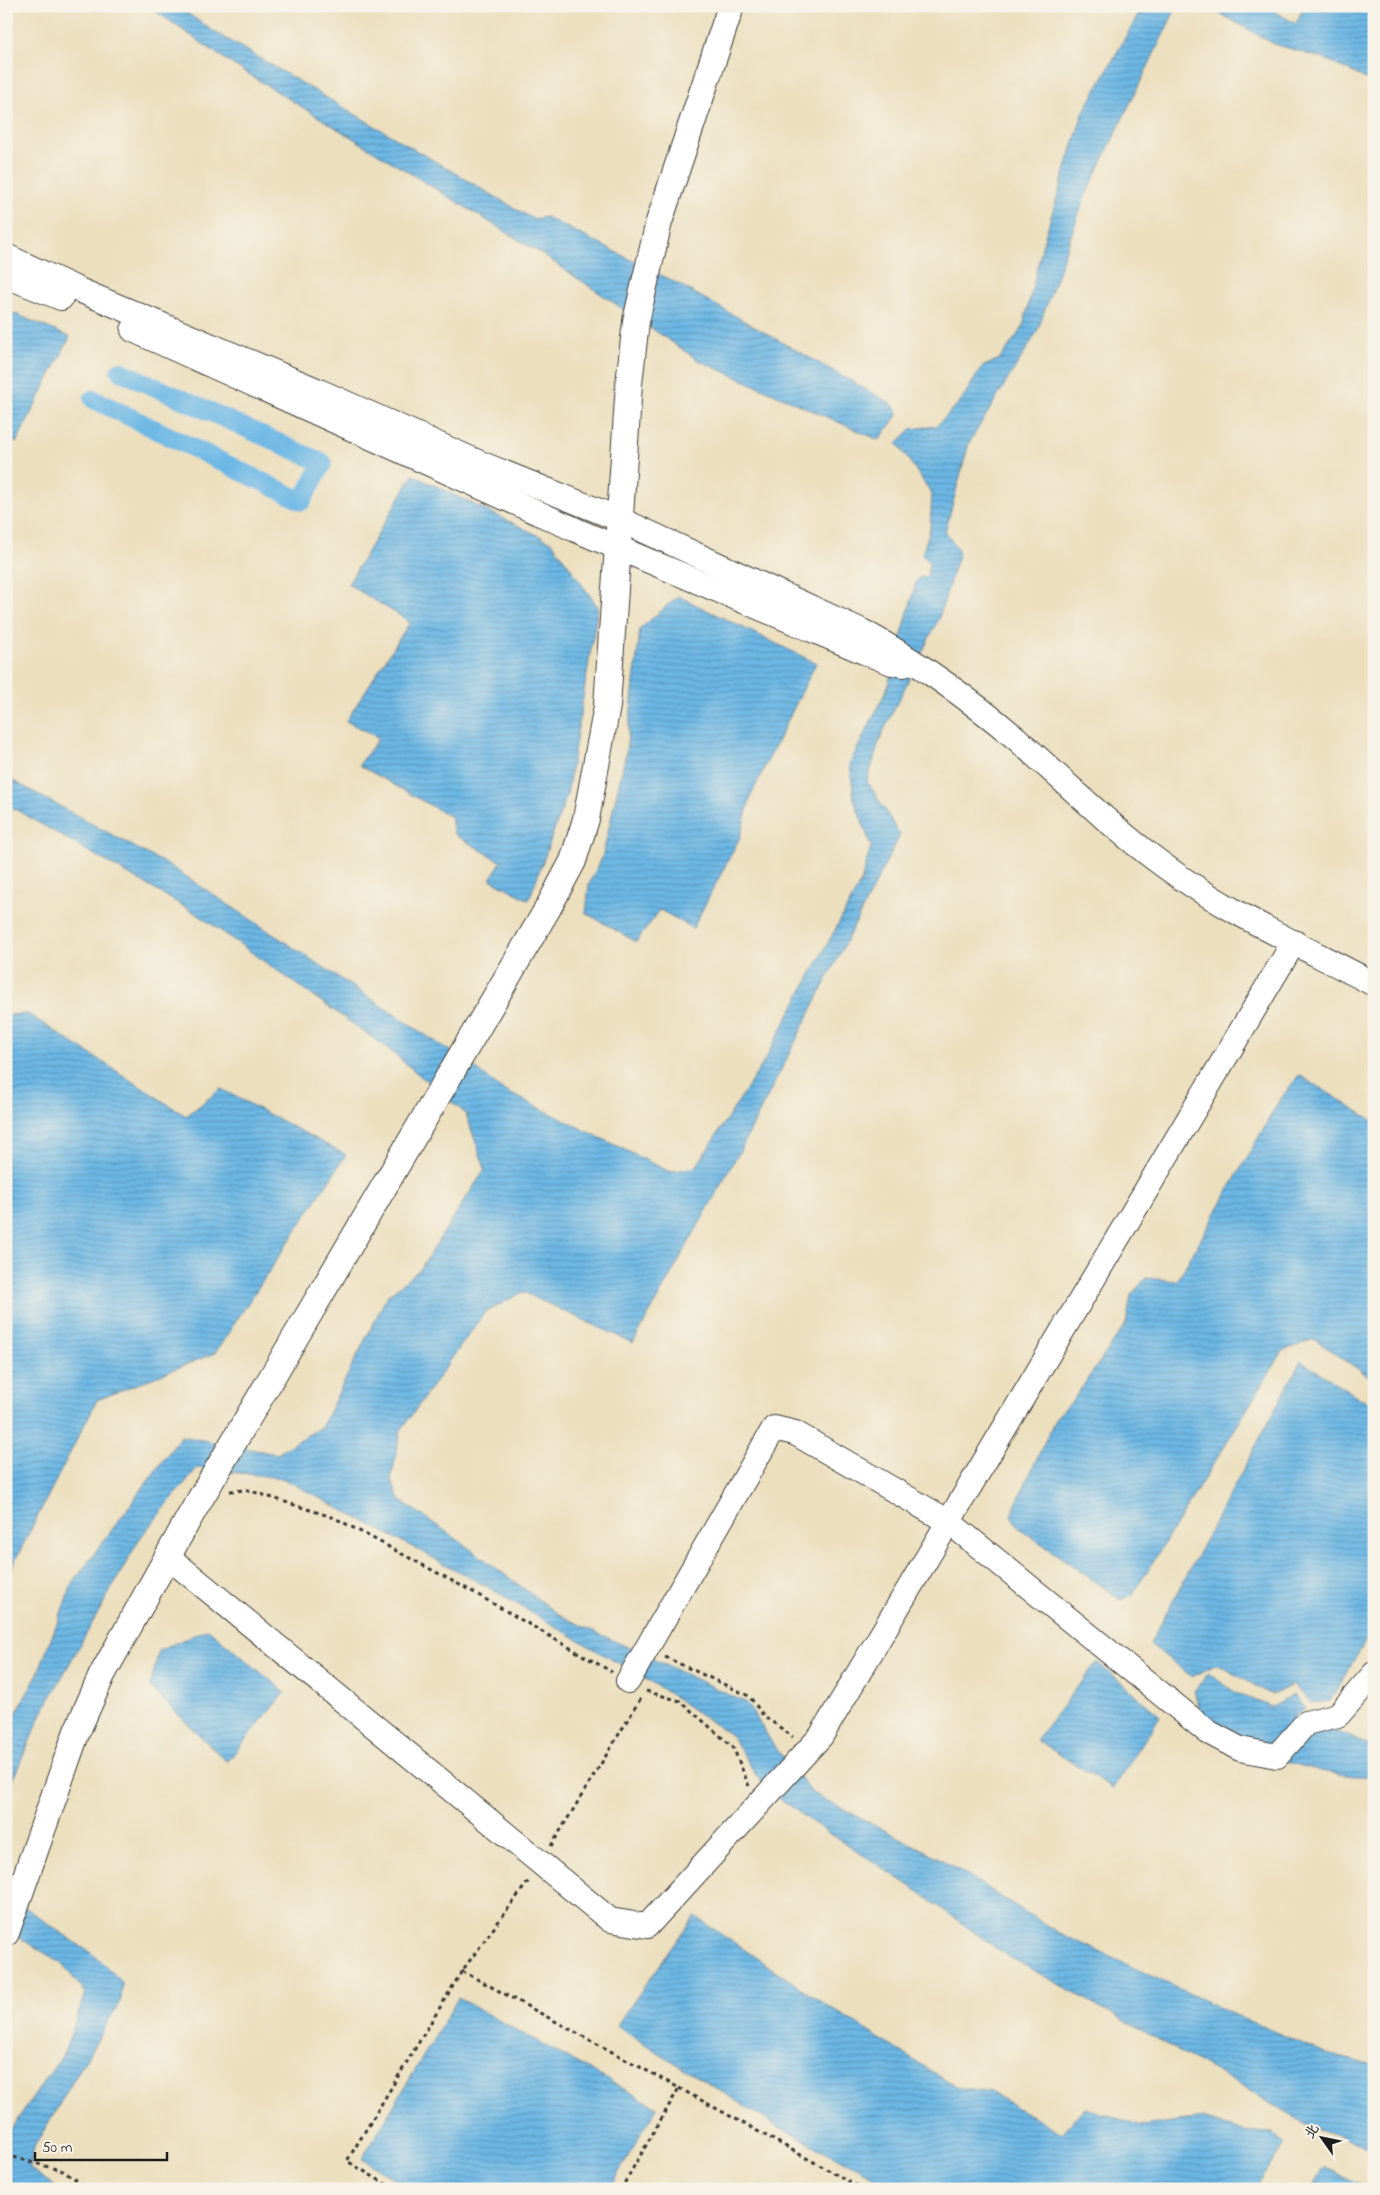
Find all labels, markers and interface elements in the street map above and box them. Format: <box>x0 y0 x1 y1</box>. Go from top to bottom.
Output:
north arrow <box>1298 2112 1348 2162</box>
text: 北 <box>1300 2120 1325 2143</box>
scale bar <box>35 2130 168 2162</box>
text: 50 m <box>42 2137 73 2159</box>

